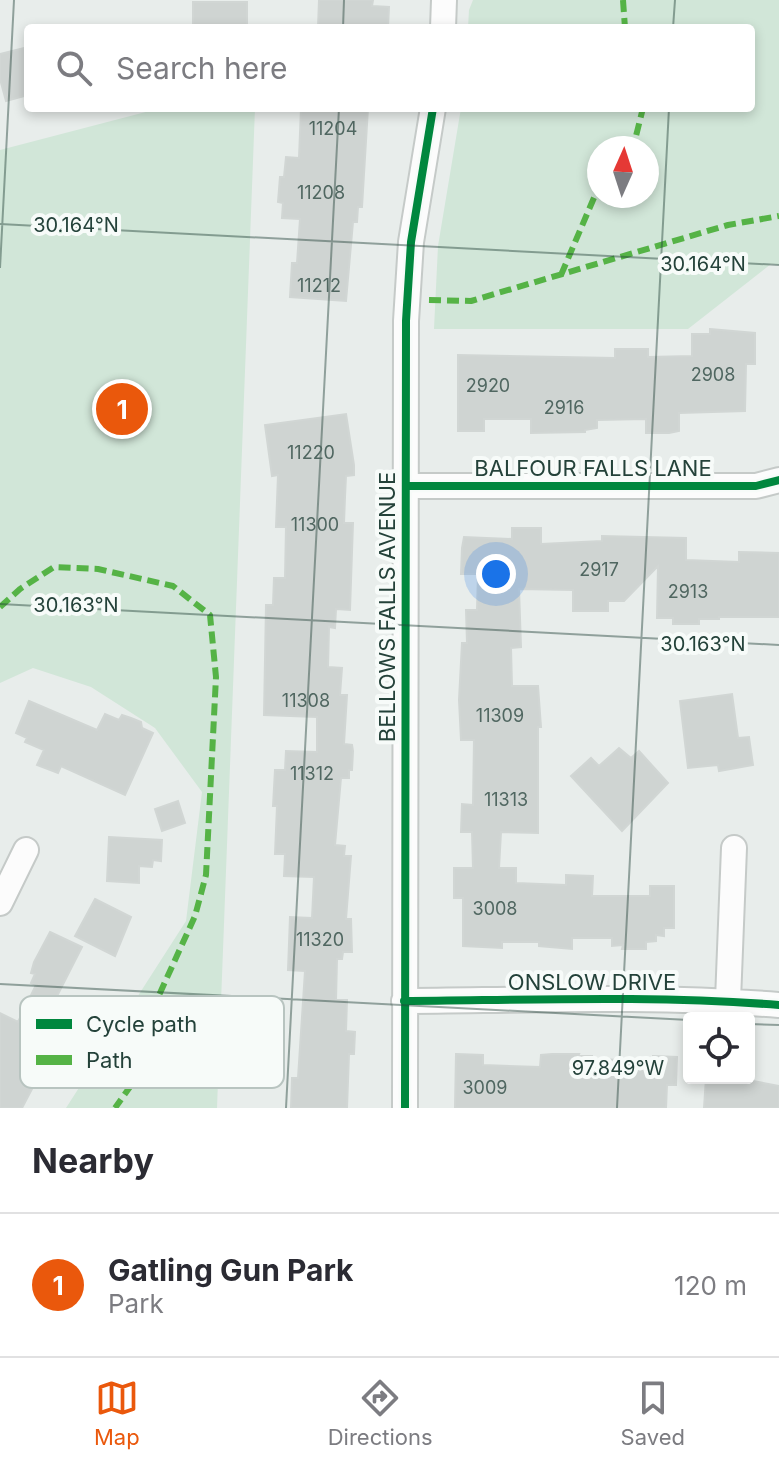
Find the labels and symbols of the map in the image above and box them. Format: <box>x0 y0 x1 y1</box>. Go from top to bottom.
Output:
house number: 11204 <box>309 118 357 139</box>
north arrow <box>587 136 659 208</box>
house number: 11208 <box>297 182 345 203</box>
text: 30.164°N <box>33 213 119 237</box>
text: 30.164°N <box>660 252 746 276</box>
house number: 11212 <box>297 275 341 296</box>
house number: 2908 <box>691 364 735 385</box>
house number: 2920 <box>466 375 510 396</box>
pin: 1 <box>96 379 148 439</box>
house number: 2916 <box>544 397 584 418</box>
house number: 11220 <box>287 442 335 463</box>
street label: BALFOUR FALLS LANE <box>474 455 712 481</box>
street label: BELLOWS FALLS AVENUE <box>374 472 400 742</box>
house number: 11300 <box>291 514 339 535</box>
your location <box>476 554 516 594</box>
house number: 2917 <box>579 559 619 580</box>
house number: 2913 <box>668 581 708 602</box>
text: 30.163°N <box>33 593 119 617</box>
text: 30.163°N <box>660 632 746 656</box>
house number: 11308 <box>282 690 330 711</box>
house number: 11309 <box>476 705 524 726</box>
house number: 11312 <box>290 763 334 784</box>
house number: 11313 <box>484 789 528 810</box>
house number: 3008 <box>473 898 517 919</box>
house number: 11320 <box>296 929 344 950</box>
street label: ONSLOW DRIVE <box>508 969 676 995</box>
legend <box>20 996 284 1088</box>
text: Cycle path <box>86 1011 197 1037</box>
text: Path <box>86 1047 133 1073</box>
text: 97.849°W <box>572 1056 665 1080</box>
house number: 3009 <box>463 1077 508 1098</box>

